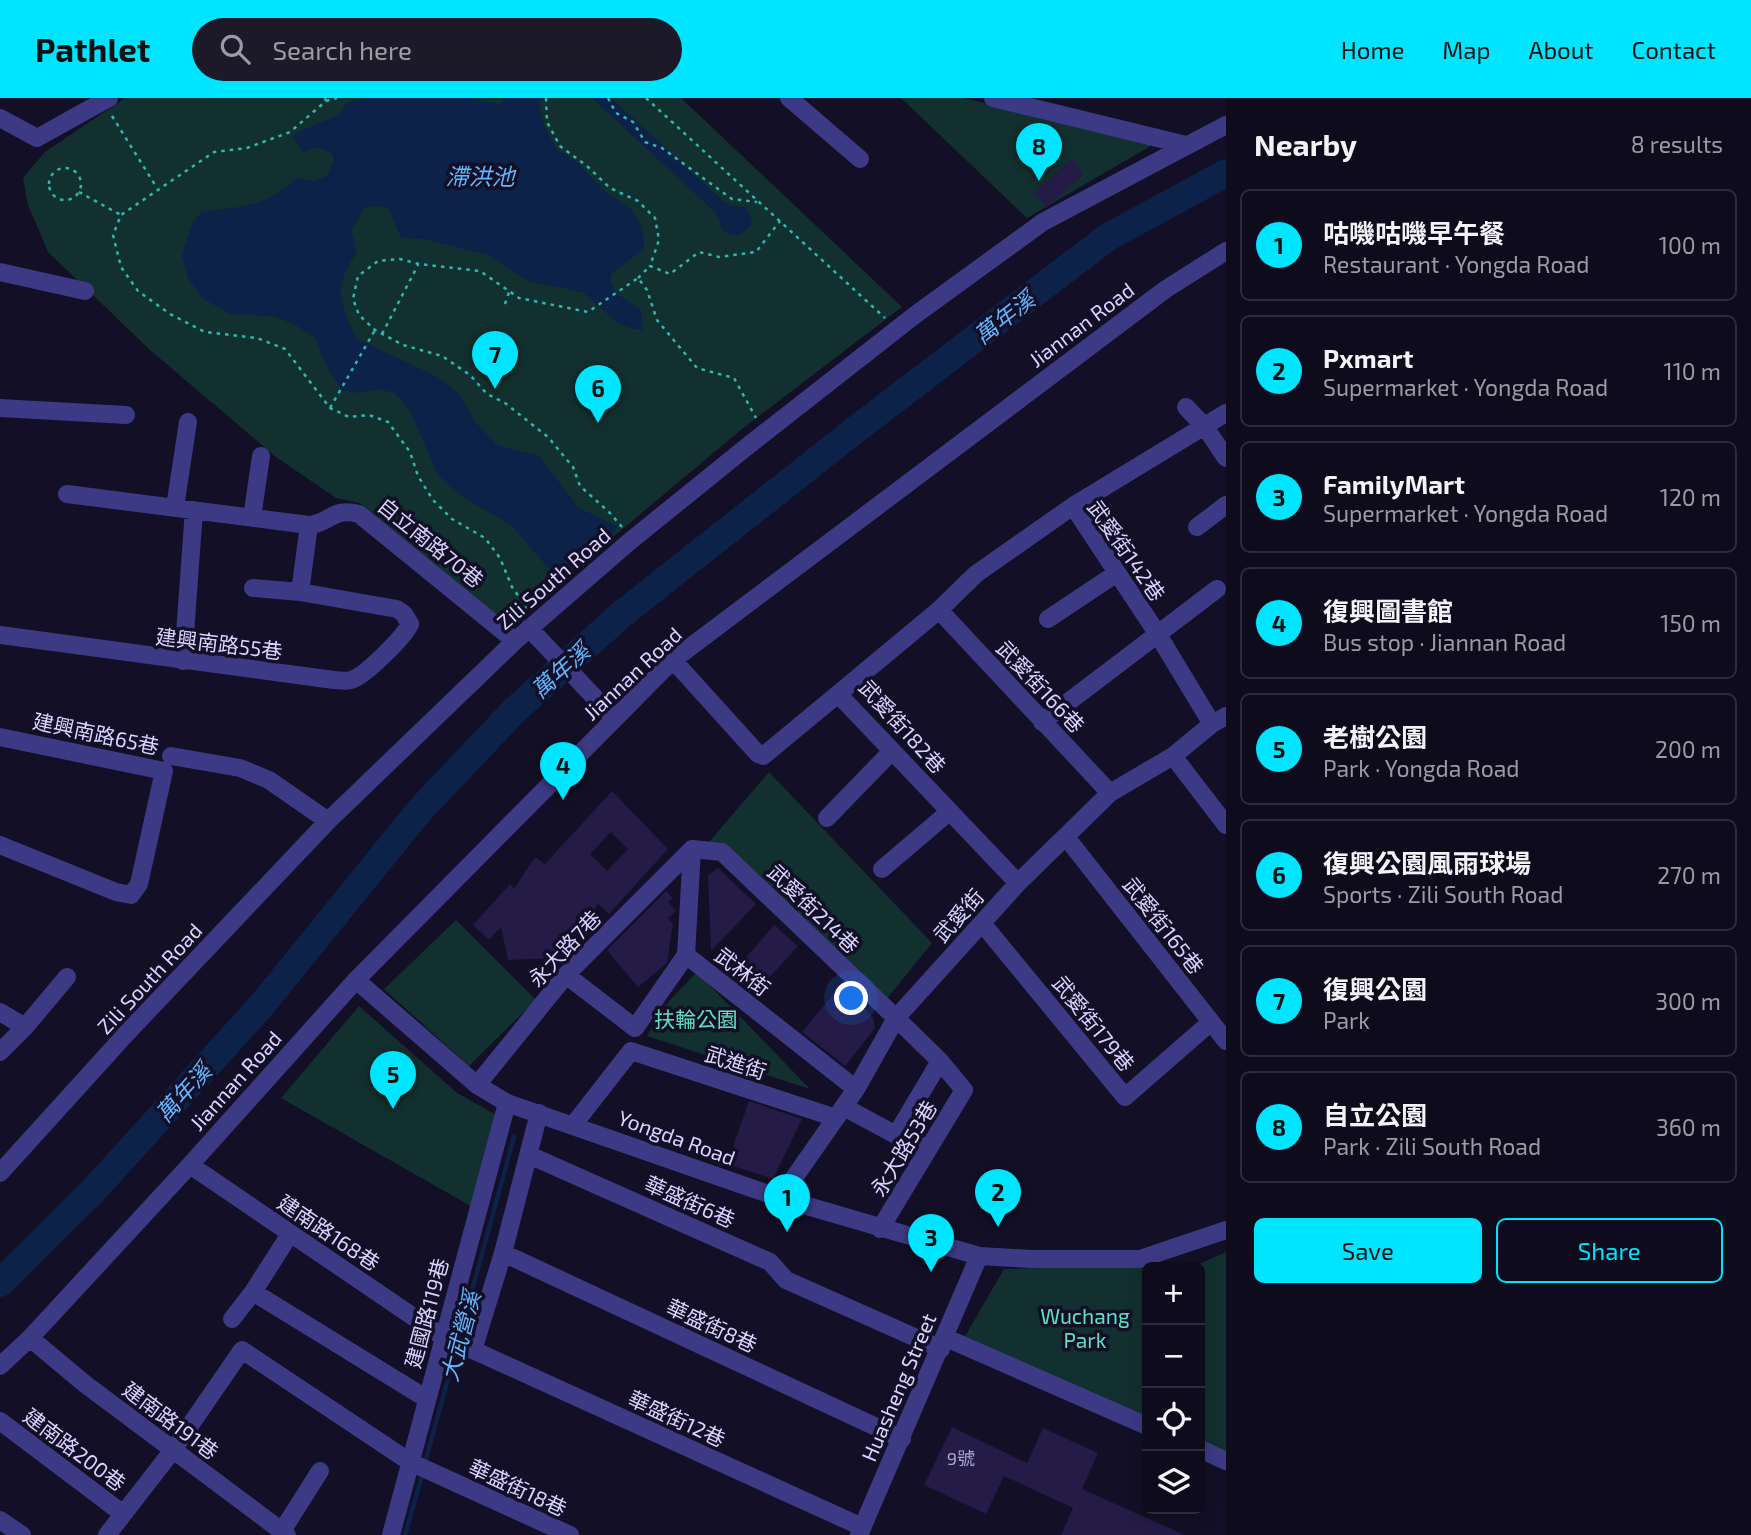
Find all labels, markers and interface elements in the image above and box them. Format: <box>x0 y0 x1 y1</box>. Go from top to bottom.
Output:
search box <box>192 18 682 81</box>
text: Pathlet <box>35 29 150 69</box>
icon: search <box>216 30 254 68</box>
text: Search here <box>272 34 412 65</box>
text: Home <box>1341 35 1404 64</box>
text: Map <box>1442 35 1490 64</box>
text: About <box>1528 35 1594 64</box>
text: Contact <box>1632 35 1716 64</box>
pin: 8 <box>1016 123 1062 181</box>
text: Nearby <box>1254 126 1357 162</box>
text: 8 results <box>1631 130 1723 158</box>
water label: 滯洪池 <box>446 162 517 190</box>
text: 咕嘰咕嘰早午餐 <box>1323 217 1505 248</box>
text: 1 <box>1274 231 1284 259</box>
text: 100 m <box>1659 231 1721 259</box>
text: Restaurant · Yongda Road <box>1323 250 1589 278</box>
street label: Jiannan Road <box>1024 276 1138 372</box>
water label: 萬年溪 <box>968 283 1042 349</box>
pin: 7 <box>472 331 518 389</box>
text: Pxmart <box>1323 342 1413 373</box>
text: 2 <box>1272 357 1286 385</box>
text: 110 m <box>1664 357 1721 385</box>
pin: 6 <box>575 365 621 423</box>
text: Supermarket · Yongda Road <box>1323 373 1608 401</box>
text: FamilyMart <box>1323 468 1465 499</box>
text: 3 <box>1272 483 1286 511</box>
text: 120 m <box>1660 483 1721 511</box>
street label: 自立南路70巷 <box>373 492 489 592</box>
street label: 武愛街142巷 <box>1083 495 1171 605</box>
text: Supermarket · Yongda Road <box>1323 499 1608 527</box>
street label: Zili South Road <box>491 522 615 634</box>
text: 復興圖書館 <box>1323 595 1453 626</box>
text: 4 <box>1272 609 1286 637</box>
text: 150 m <box>1660 609 1721 637</box>
street label: Jiannan Road <box>578 621 686 725</box>
street label: 建興南路55巷 <box>154 623 284 663</box>
text: Bus stop · Jiannan Road <box>1323 628 1566 656</box>
water label: 萬年溪 <box>525 635 597 703</box>
street label: 武愛街166巷 <box>992 635 1090 737</box>
street label: 武愛街182巷 <box>855 674 951 778</box>
street label: 建興南路65巷 <box>31 707 161 759</box>
text: 老樹公園 <box>1323 721 1427 752</box>
text: 5 <box>1273 735 1285 763</box>
text: 200 m <box>1655 735 1721 763</box>
pin: 4 <box>540 742 586 800</box>
text: Park · Yongda Road <box>1323 754 1520 782</box>
text: 復興公園風雨球場 <box>1323 847 1531 878</box>
street label: 武愛街214巷 <box>763 858 865 958</box>
text: 6 <box>1272 861 1286 889</box>
text: 270 m <box>1657 861 1721 889</box>
street label: 武愛街165巷 <box>1119 872 1209 978</box>
text: Sports · Zili South Road <box>1323 880 1563 908</box>
street label: 武愛街 <box>928 883 988 947</box>
street label: 永大路7巷 <box>523 905 605 991</box>
street label: Zili South Road <box>91 917 207 1039</box>
street label: 武林街 <box>710 942 776 1000</box>
street label: 武愛街179巷 <box>1048 970 1140 1076</box>
text: 復興公園 <box>1323 973 1427 1004</box>
your location <box>834 981 868 1015</box>
text: 7 <box>1273 987 1285 1015</box>
text: 300 m <box>1655 987 1721 1015</box>
park label: 扶輪公園 <box>654 1006 738 1031</box>
text: Park <box>1323 1006 1370 1034</box>
street label: Jiannan Road <box>184 1025 286 1135</box>
street label: 武進街 <box>702 1040 770 1084</box>
pin: 5 <box>370 1051 416 1109</box>
water label: 萬年溪 <box>150 1055 218 1127</box>
street label: 永大路53巷 <box>865 1096 941 1200</box>
text: 自立公園 <box>1323 1099 1427 1130</box>
street label: Yongda Road <box>615 1104 739 1170</box>
text: 8 <box>1272 1113 1286 1141</box>
text: 360 m <box>1656 1113 1721 1141</box>
text: Park · Zili South Road <box>1323 1132 1541 1160</box>
pin: 2 <box>975 1169 1021 1227</box>
street label: 華盛街6巷 <box>641 1170 739 1232</box>
pin: 1 <box>764 1174 810 1232</box>
street label: 建南路168巷 <box>273 1189 385 1275</box>
pin: 3 <box>908 1214 954 1272</box>
button: Save <box>1254 1218 1482 1283</box>
button: Share <box>1496 1218 1723 1283</box>
street label: 建國路119巷 <box>399 1255 453 1371</box>
map controls <box>1142 1262 1205 1514</box>
button: + <box>1142 1262 1205 1325</box>
water label: 大武營溪 <box>435 1285 486 1384</box>
street label: 華盛街8巷 <box>663 1293 761 1357</box>
park label: Wuchang Park <box>1040 1303 1130 1352</box>
street label: Huasheng Street <box>856 1309 940 1465</box>
button: − <box>1142 1325 1205 1388</box>
street label: 建南路191巷 <box>118 1376 224 1464</box>
street label: 華盛街12巷 <box>625 1385 729 1451</box>
button: locate <box>1142 1388 1205 1451</box>
street label: 建南路200巷 <box>19 1403 131 1495</box>
house number: 9號 <box>947 1447 975 1469</box>
button: layers <box>1142 1451 1205 1514</box>
street label: 華盛街18巷 <box>465 1453 571 1521</box>

